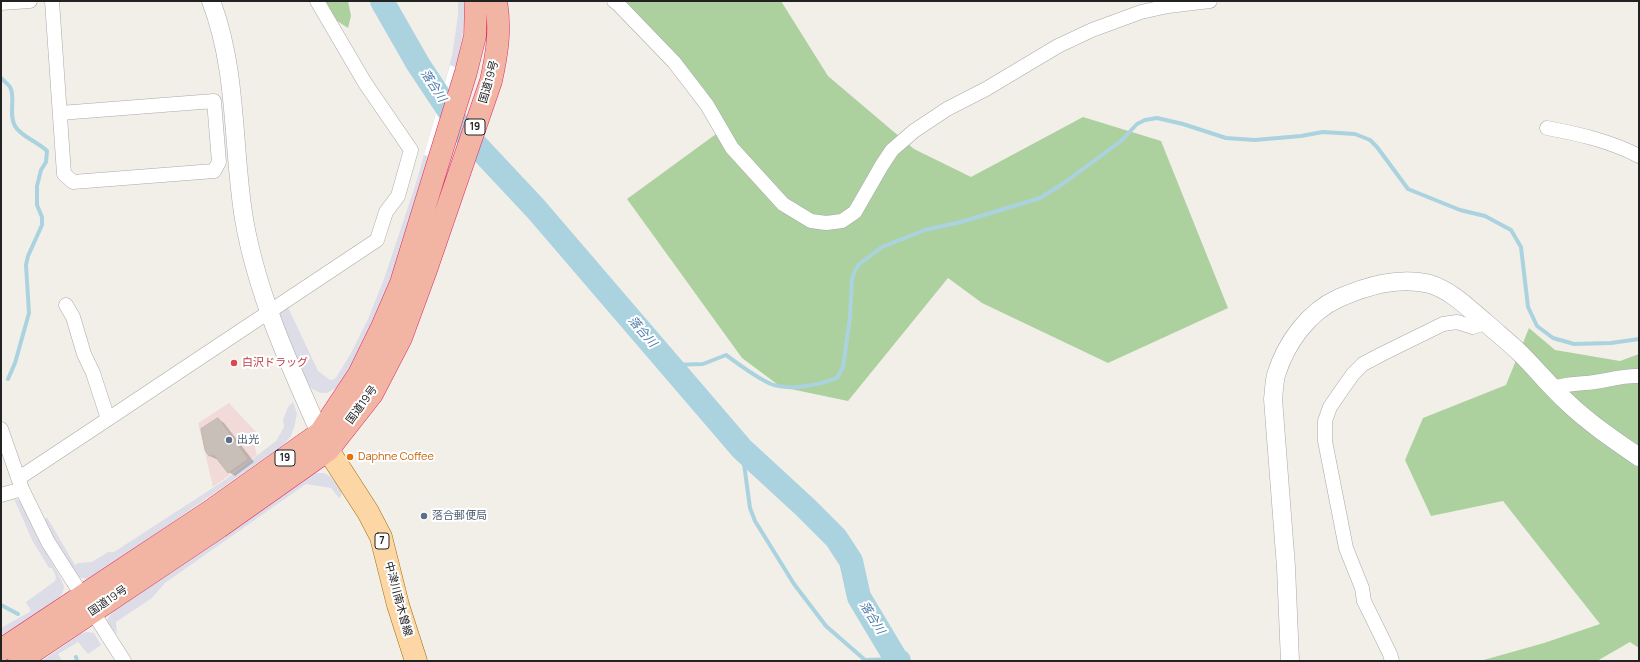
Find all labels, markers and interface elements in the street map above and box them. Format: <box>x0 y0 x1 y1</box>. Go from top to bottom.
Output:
street label: 国道19号 <box>477 59 501 105</box>
water label: 落合川 <box>417 67 449 105</box>
road number: 19 <box>465 119 485 135</box>
water label: 落合川 <box>625 314 659 350</box>
place label: 白沢ドラッグ <box>242 356 308 370</box>
marker: 白沢ドラッグ <box>229 358 239 368</box>
street label: 国道19号 <box>344 383 380 427</box>
place label: 出光 <box>237 433 259 447</box>
marker: 出光 <box>224 435 234 445</box>
road number: 19 <box>275 450 295 466</box>
place label: Daphne Coffee <box>358 450 434 464</box>
marker: Daphne Coffee <box>345 452 355 462</box>
place label: 落合郵便局 <box>432 509 487 523</box>
marker: 落合郵便局 <box>419 511 429 521</box>
road number: 7 <box>375 533 389 549</box>
street label: 中津川南木曽線 <box>382 560 414 638</box>
street label: 国道19号 <box>86 583 130 619</box>
water label: 落合川 <box>856 599 888 637</box>

